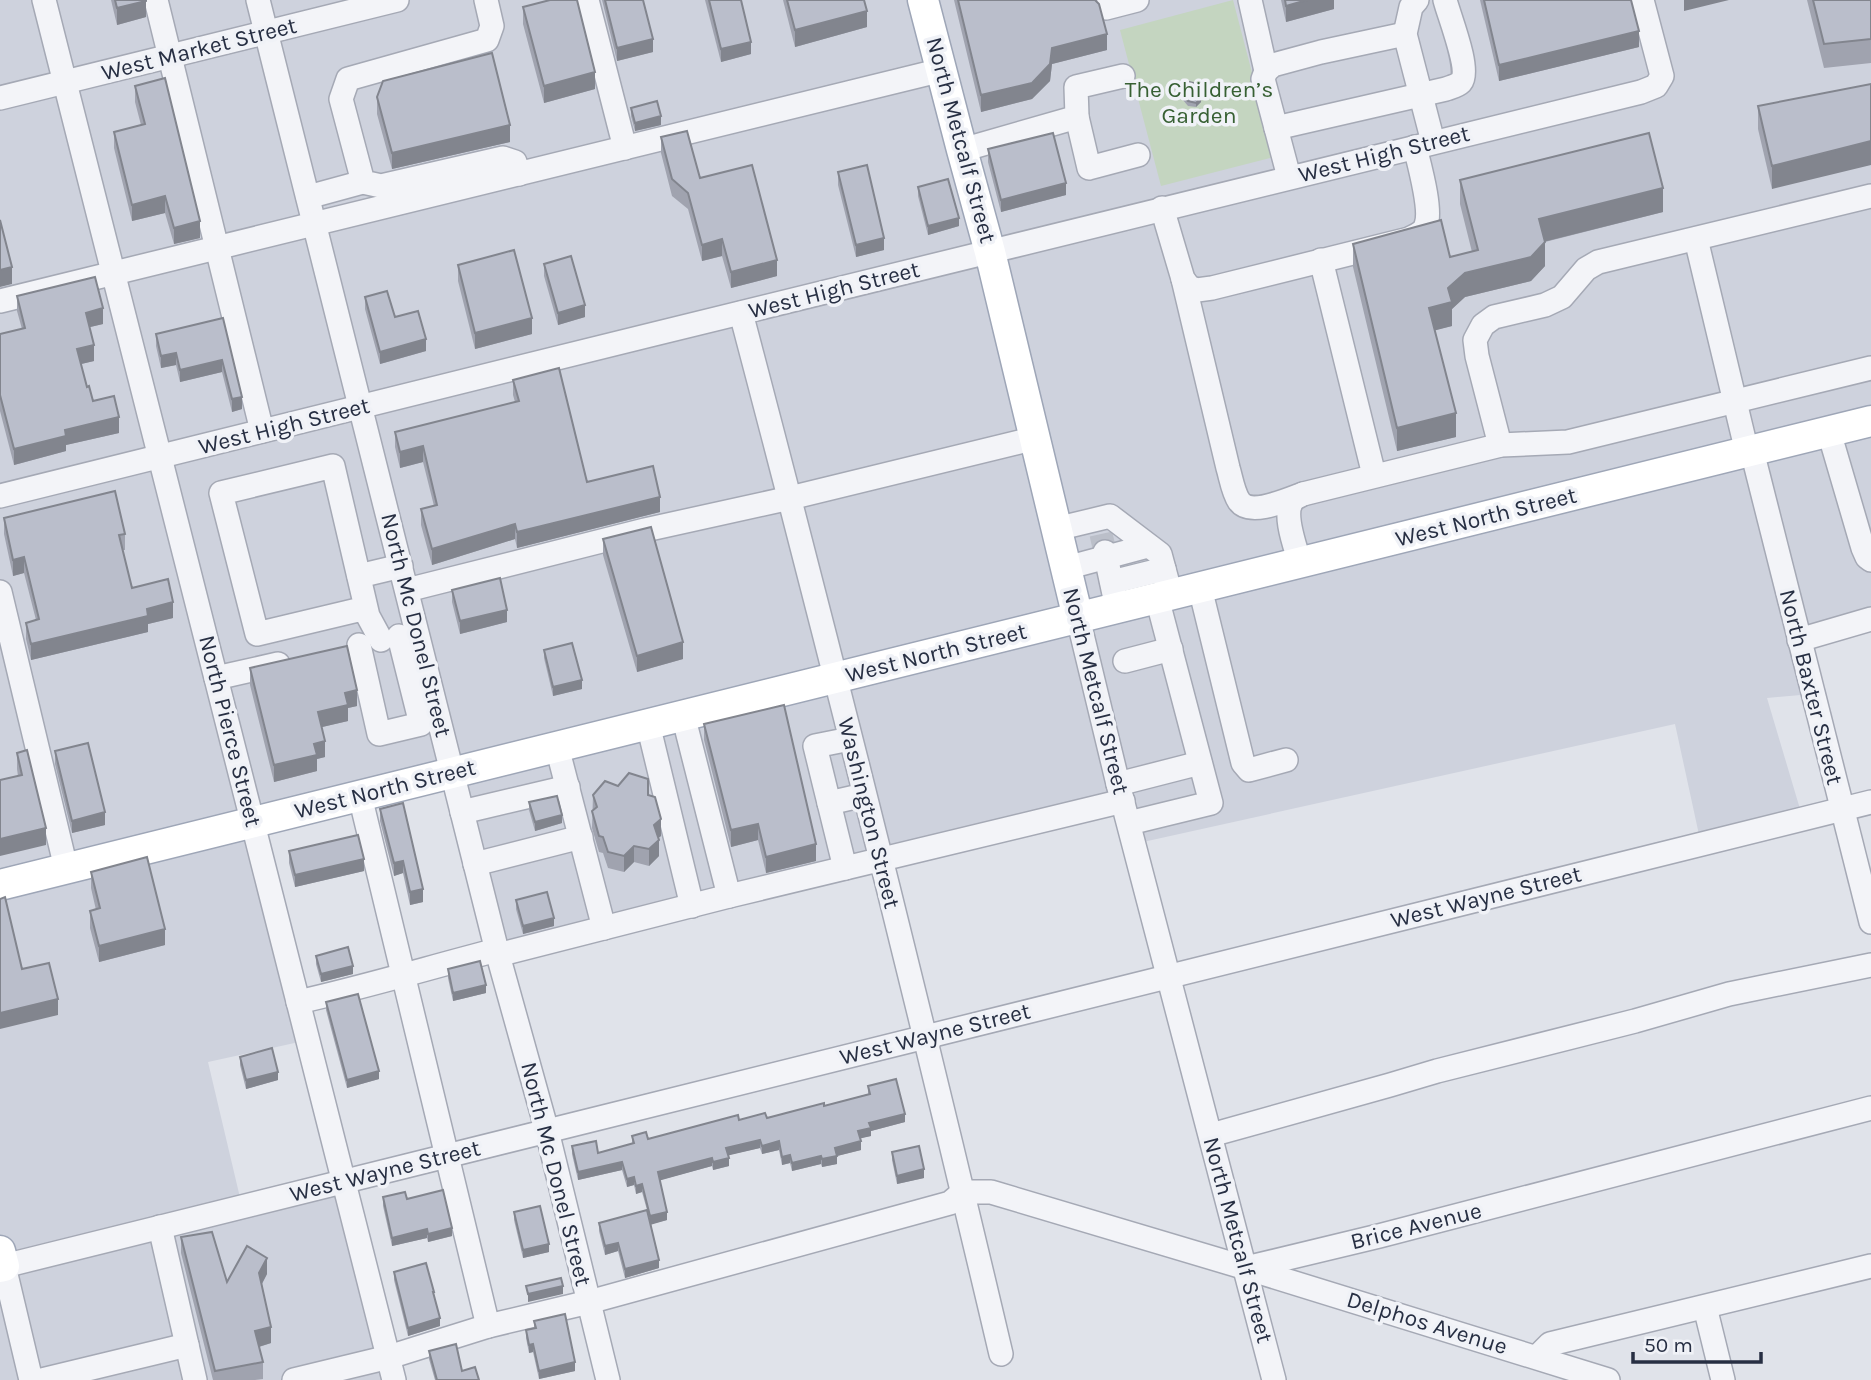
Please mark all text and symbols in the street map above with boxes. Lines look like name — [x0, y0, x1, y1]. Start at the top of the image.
street label: West Market Street — [99, 12, 300, 86]
street label: North Metcalf Street — [921, 34, 1002, 246]
park label: The Children’s Garden — [1125, 76, 1273, 129]
street label: West High Street — [1296, 120, 1473, 188]
street label: West High Street — [746, 256, 923, 324]
street label: West High Street — [196, 392, 373, 460]
street label: West North Street — [1393, 481, 1580, 553]
street label: North Mc Donel Street — [375, 510, 457, 740]
street label: North Metcalf Street — [1057, 585, 1135, 797]
street label: North Baxter Street — [1774, 586, 1848, 788]
street label: West North Street — [843, 617, 1030, 689]
street label: North Pierce Street — [193, 632, 267, 830]
street label: Washington Street — [832, 715, 906, 912]
street label: West North Street — [292, 753, 479, 825]
street label: West Wayne Street — [1388, 860, 1584, 934]
street label: West Wayne Street — [837, 997, 1033, 1071]
street label: North Mc Donel Street — [515, 1059, 597, 1289]
street label: West Wayne Street — [287, 1134, 483, 1208]
street label: North Metcalf Street — [1198, 1134, 1279, 1346]
street label: Brice Avenue — [1348, 1197, 1484, 1255]
street label: Delphos Avenue — [1343, 1286, 1511, 1360]
scale bar — [1633, 1320, 1761, 1364]
text: 50 m — [1644, 1333, 1693, 1357]

